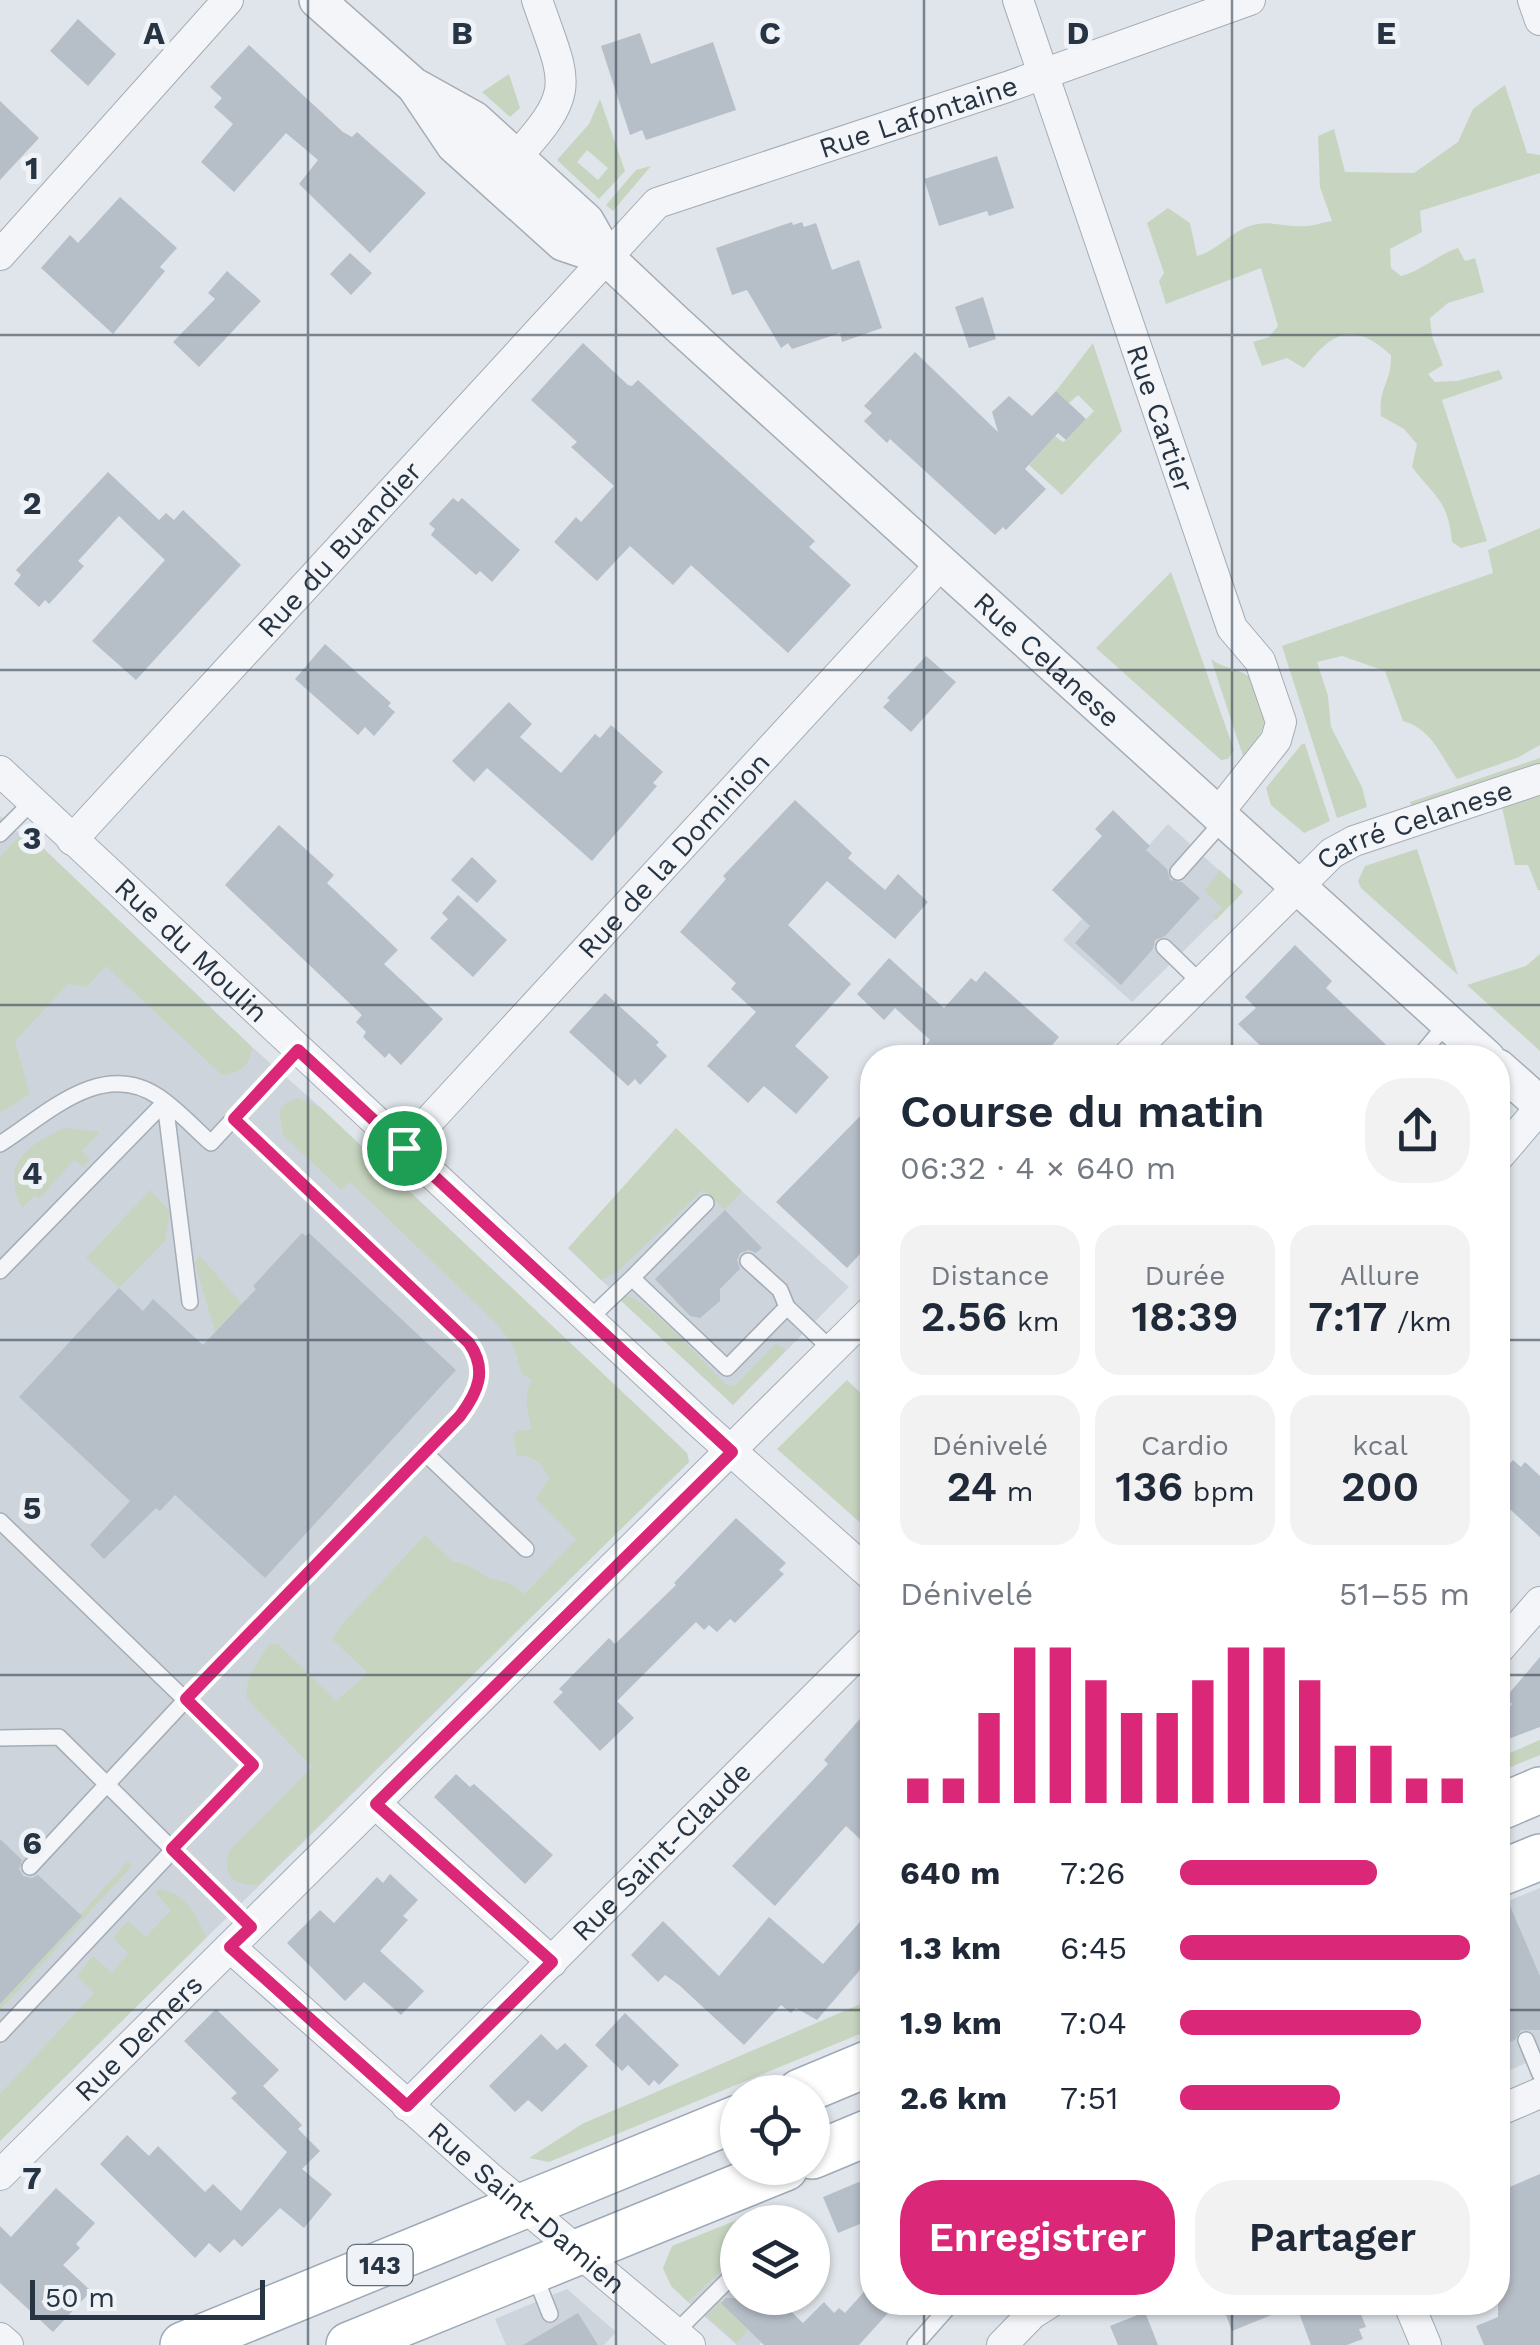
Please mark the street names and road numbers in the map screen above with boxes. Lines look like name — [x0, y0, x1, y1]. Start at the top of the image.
street label: Rue Lafontaine — [815, 69, 1022, 165]
street label: Rue Cartier — [1120, 340, 1201, 497]
street label: Rue du Buandier — [251, 455, 429, 644]
street label: Rue Celanese — [967, 585, 1127, 734]
street label: Rue de la Dominion — [571, 746, 777, 965]
street label: Carré Celanese — [1309, 773, 1517, 877]
street label: Rue du Moulin — [108, 871, 275, 1029]
street label: Rue Saint-Claude — [565, 1755, 758, 1948]
street label: Rue Demers — [68, 1968, 209, 2108]
street label: Rue Saint-Damien — [421, 2115, 632, 2301]
road number: 143 — [348, 2245, 412, 2285]

